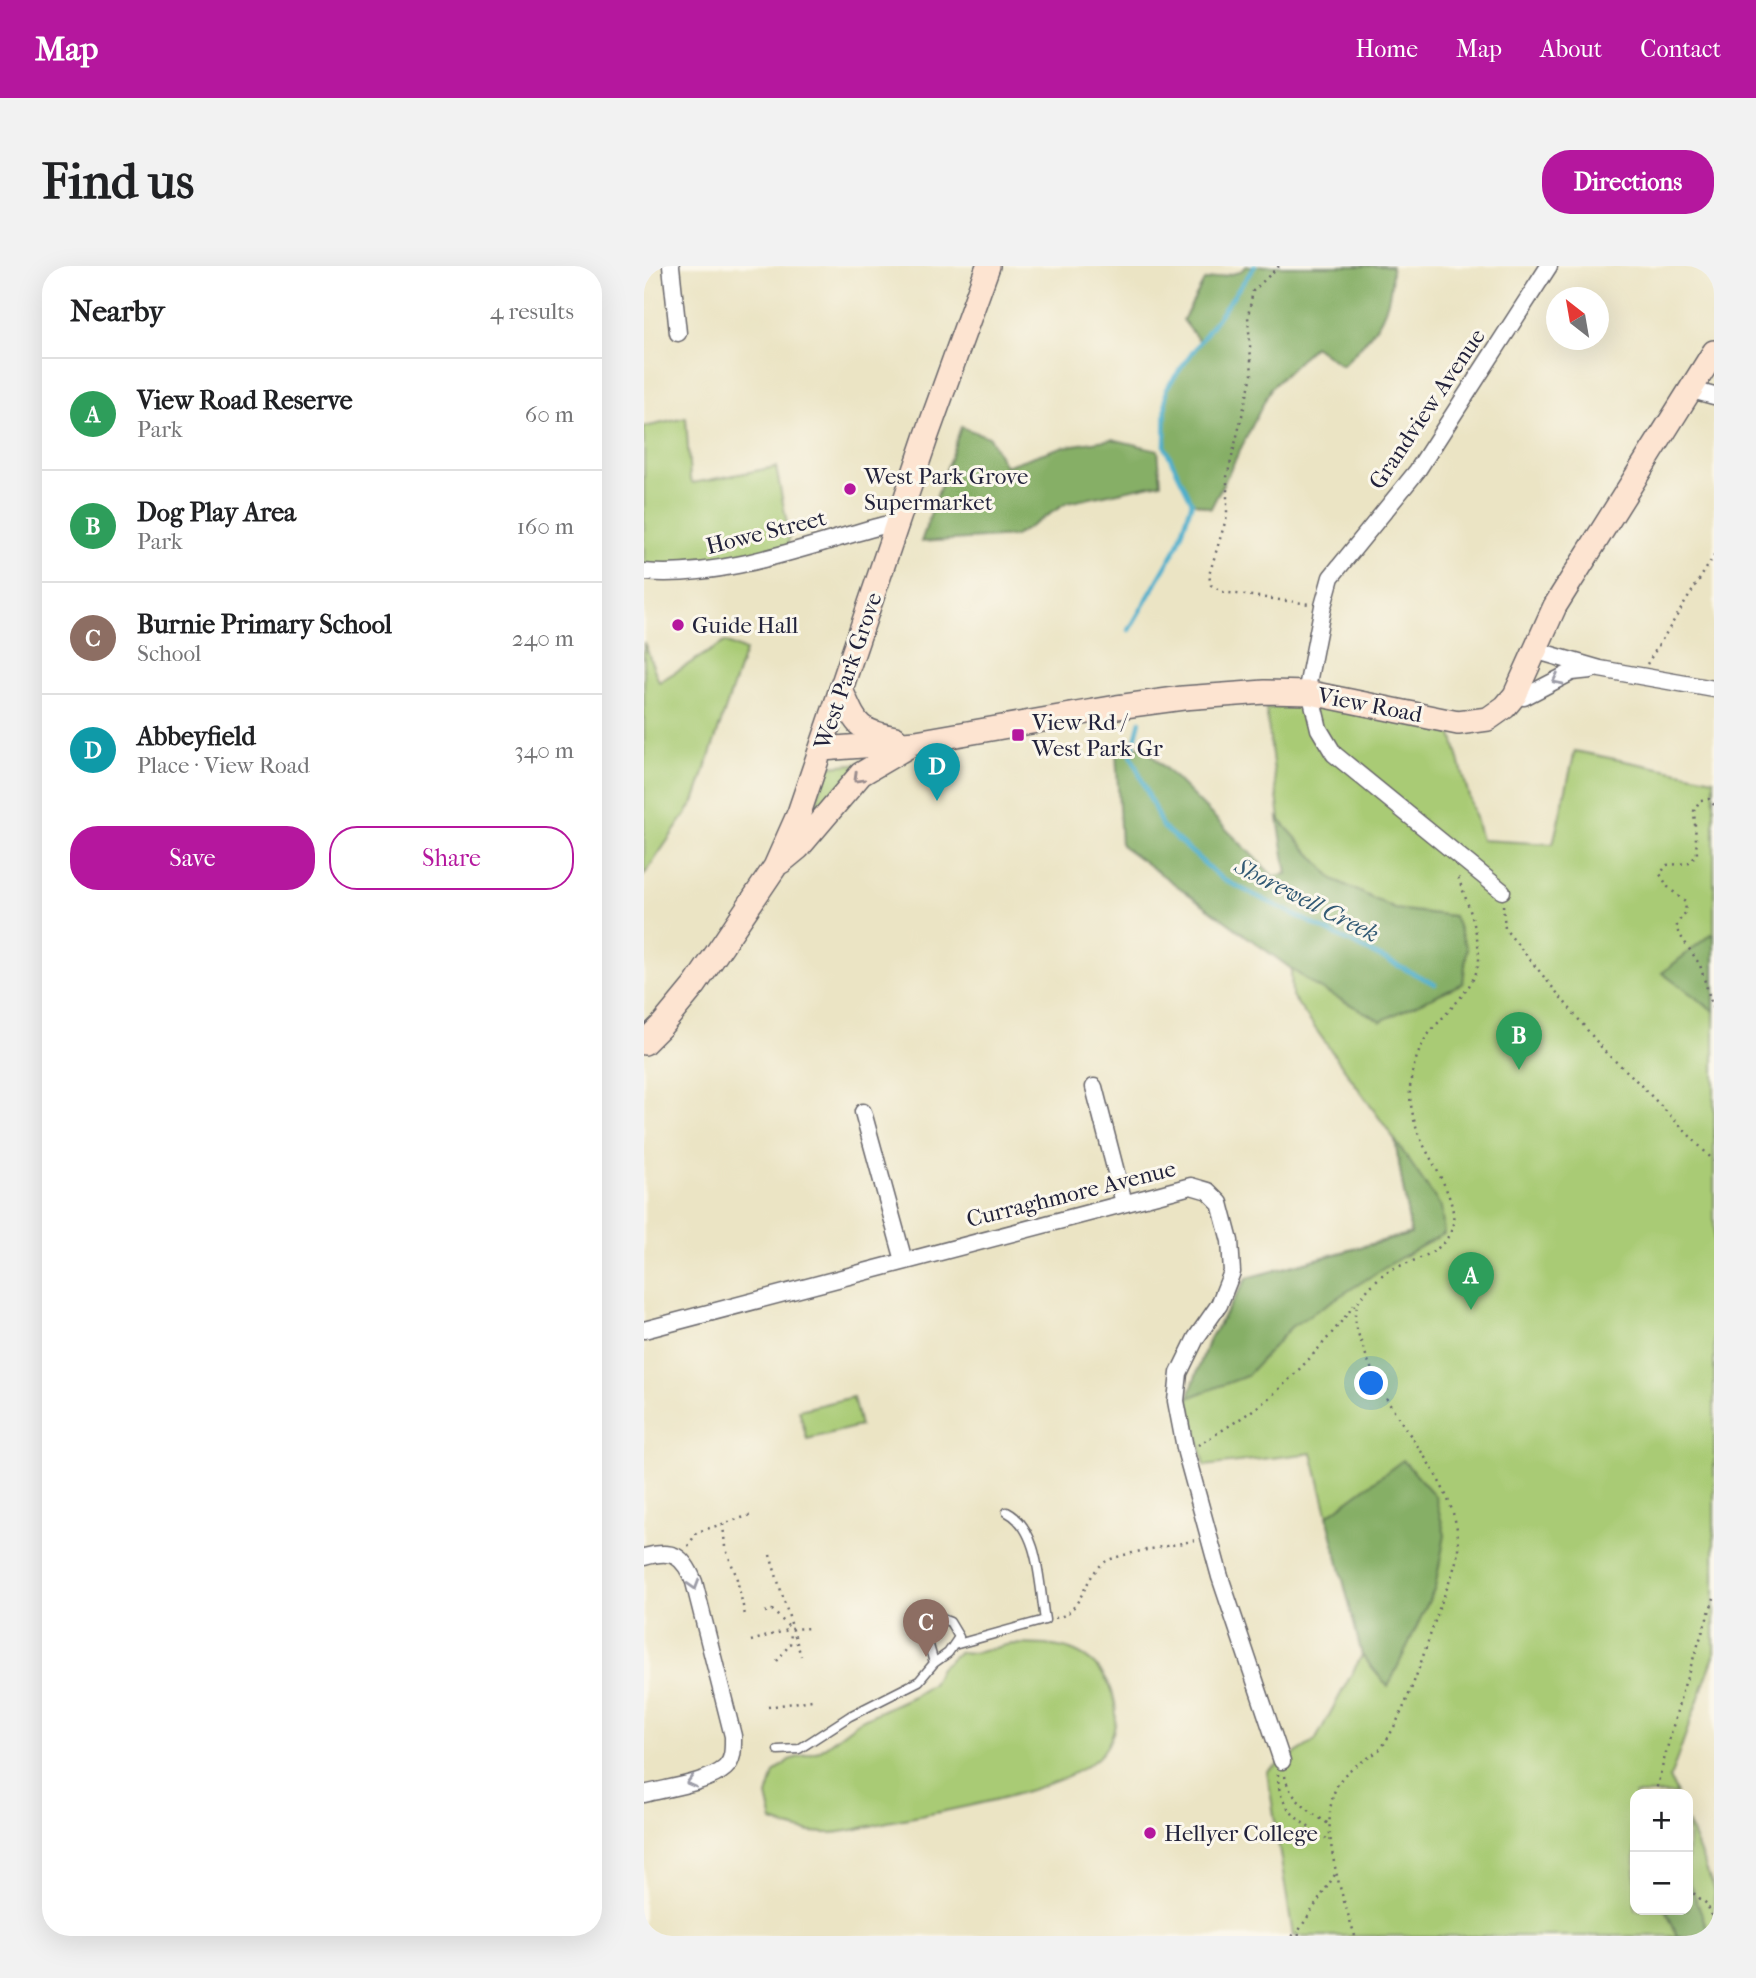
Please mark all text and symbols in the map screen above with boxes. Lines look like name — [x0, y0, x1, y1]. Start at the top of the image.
text: Map — [35, 30, 98, 69]
text: Home — [1356, 35, 1418, 63]
text: Map — [1456, 35, 1502, 63]
text: About — [1540, 35, 1602, 63]
text: Contact — [1640, 35, 1721, 63]
button: Directions — [1542, 150, 1714, 214]
text: Find us — [42, 153, 194, 211]
north arrow — [1546, 287, 1609, 350]
text: Nearby — [70, 294, 165, 329]
text: 4 results — [490, 298, 574, 325]
street label: Grandview Avenue — [1363, 324, 1491, 494]
text: View Road Reserve — [137, 385, 353, 416]
text: A — [86, 401, 100, 428]
text: 60 m — [525, 401, 574, 428]
text: Park — [137, 416, 183, 443]
place label: West Park Grove Supermarket — [863, 463, 1028, 516]
marker: West Park Grove Supermarket — [842, 481, 858, 497]
text: Dog Play Area — [137, 497, 296, 528]
street label: Howe Street — [703, 504, 829, 560]
text: B — [86, 513, 100, 540]
text: 160 m — [517, 513, 574, 540]
text: Park — [137, 528, 183, 555]
street label: West Park Grove — [808, 589, 888, 754]
text: Burnie Primary School — [137, 609, 392, 640]
place label: Guide Hall — [692, 612, 799, 639]
marker: Guide Hall — [670, 617, 686, 633]
text: C — [85, 625, 101, 652]
text: 240 m — [512, 625, 574, 652]
text: School — [137, 640, 201, 667]
one-way arrow — [1552, 672, 1564, 686]
street label: View Road — [1314, 681, 1425, 728]
place label: View Rd / West Park Gr — [1031, 709, 1163, 762]
text: Abbeyfield — [137, 721, 256, 752]
marker: View Rd / West Park Gr — [1010, 727, 1026, 743]
text: D — [84, 737, 102, 764]
text: 340 m — [514, 737, 574, 764]
pin: D — [914, 743, 960, 801]
text: Place · View Road — [137, 752, 310, 779]
one-way arrow — [853, 770, 866, 783]
button: Save — [70, 826, 315, 890]
button: Share — [329, 826, 574, 890]
water label: Shorewell Creek — [1230, 851, 1384, 948]
pin: B — [1496, 1012, 1542, 1070]
street label: Curraghmore Avenue — [964, 1155, 1178, 1233]
pin: A — [1448, 1252, 1494, 1310]
your location — [1354, 1366, 1388, 1400]
one-way arrow — [685, 1578, 700, 1590]
pin: C — [903, 1599, 949, 1657]
one-way arrow — [685, 1773, 697, 1788]
map controls — [1630, 1789, 1693, 1915]
button: + — [1630, 1789, 1693, 1852]
place label: Hellyer College — [1164, 1820, 1318, 1847]
marker: Hellyer College — [1142, 1825, 1158, 1841]
button: − — [1630, 1852, 1693, 1915]

